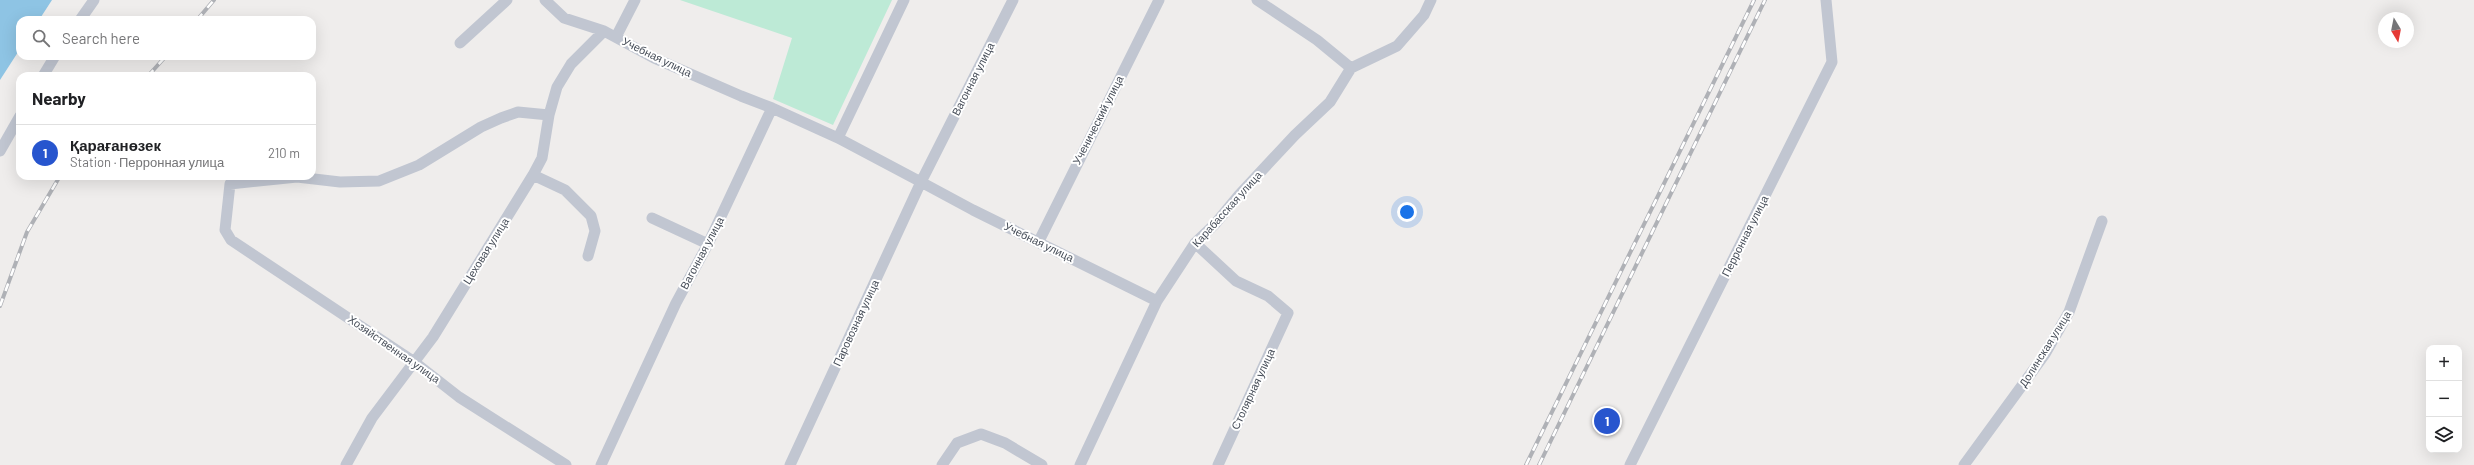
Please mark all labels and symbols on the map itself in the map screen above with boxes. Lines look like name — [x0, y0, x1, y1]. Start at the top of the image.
north arrow — [2378, 12, 2414, 48]
street label: Учебная улица — [620, 34, 695, 79]
street label: Вагонная улица — [949, 39, 997, 117]
street label: Ученический улица — [1070, 72, 1126, 166]
street label: Карабасская улица — [1189, 167, 1265, 249]
street label: Перронная улица — [1719, 192, 1771, 278]
your location — [1397, 202, 1417, 222]
street label: Цеховая улица — [460, 214, 512, 286]
street label: Вагонная улица — [677, 214, 726, 291]
street label: Учебная улица — [1002, 219, 1077, 264]
street label: Паровозная улица — [830, 277, 882, 368]
street label: Долинская улица — [2016, 308, 2074, 389]
street label: Хозяйственная улица — [346, 312, 444, 386]
street label: Столярная улица — [1228, 345, 1277, 431]
pin: 1 — [1594, 406, 1620, 436]

